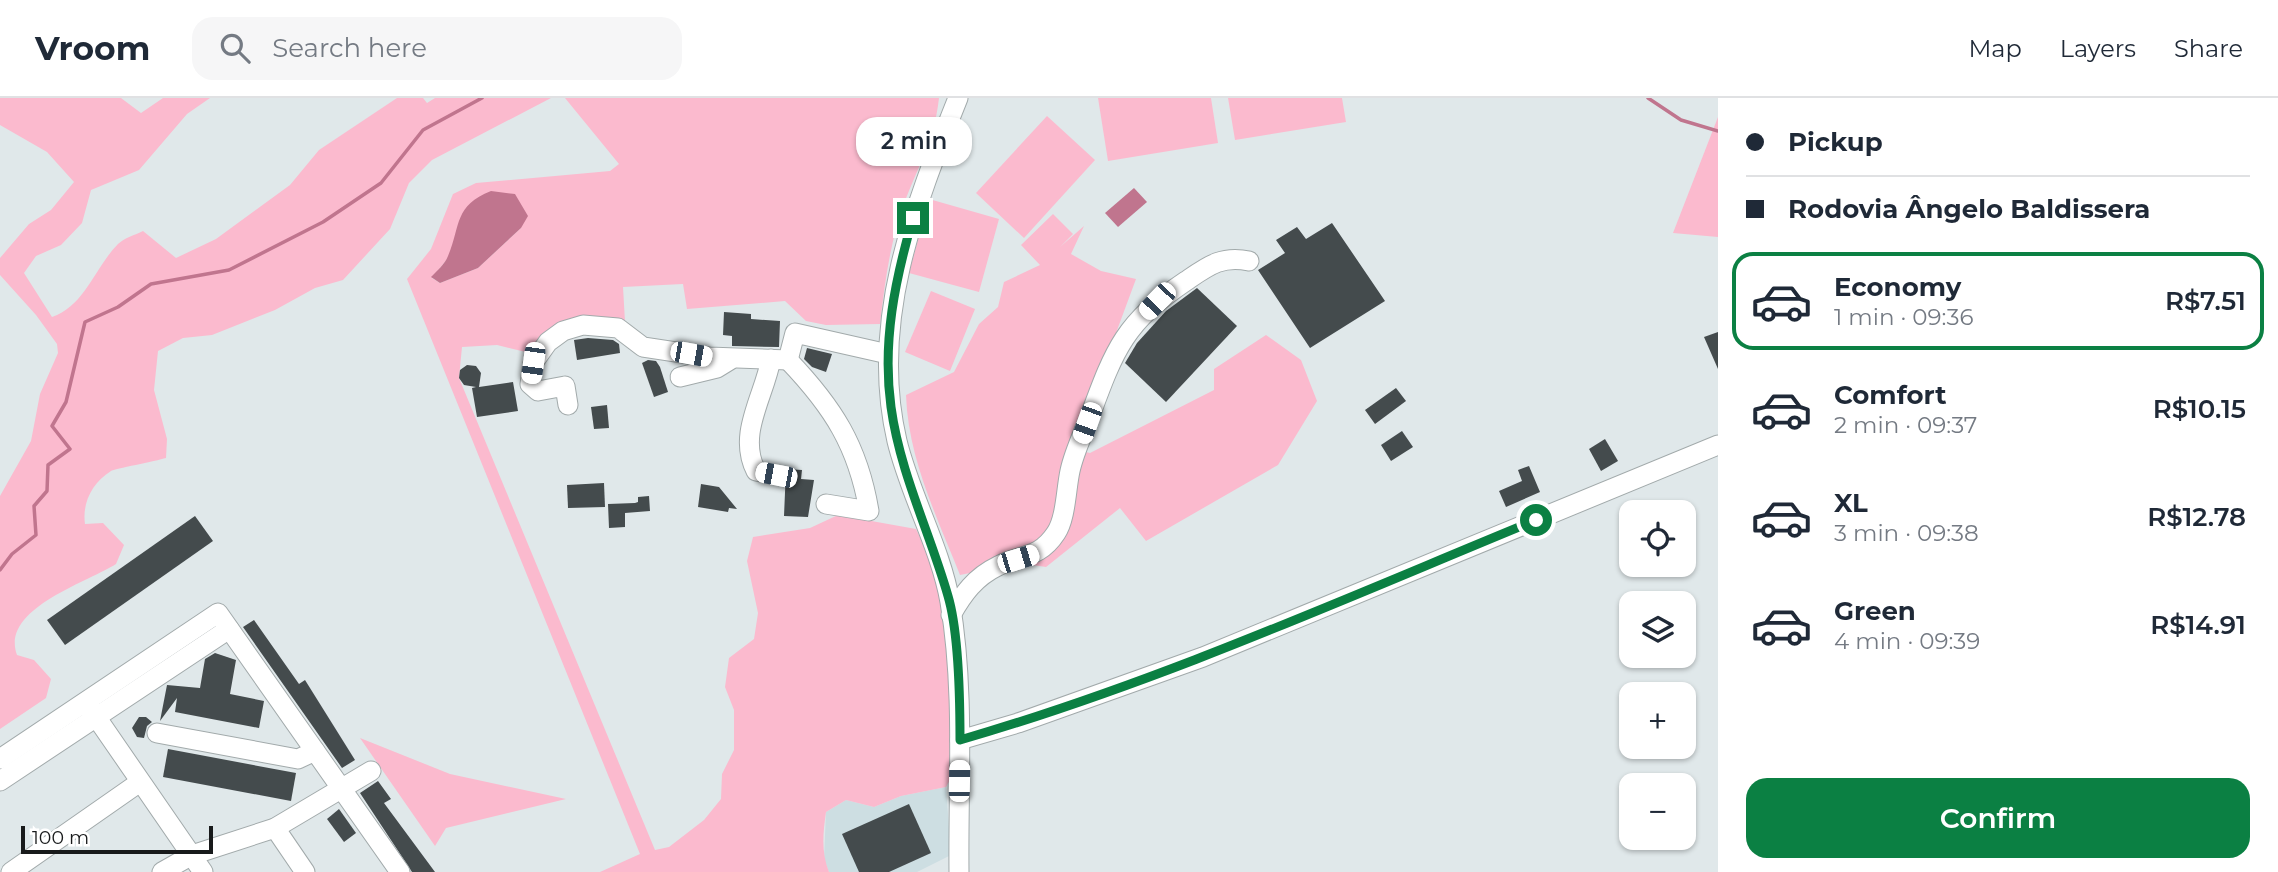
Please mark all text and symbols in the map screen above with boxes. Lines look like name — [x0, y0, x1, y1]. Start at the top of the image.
search box — [192, 17, 682, 80]
text: Vroom — [35, 28, 150, 68]
icon: search — [216, 29, 254, 67]
text: Search here — [272, 32, 427, 64]
text: Map — [1968, 34, 2022, 63]
text: Layers — [2060, 34, 2136, 63]
text: Share — [2174, 34, 2243, 63]
callout: 2 min — [855, 116, 971, 166]
text: Pickup — [1788, 126, 1883, 158]
text: 2 min — [881, 127, 947, 155]
text: Rodovia Ângelo Baldissera — [1788, 193, 2150, 225]
route end — [897, 202, 929, 234]
icon: car — [1750, 270, 1813, 333]
text: Economy — [1834, 271, 1961, 303]
car — [1135, 279, 1180, 323]
text: R$7.51 — [2165, 285, 2246, 317]
text: 1 min · 09:36 — [1834, 303, 1973, 331]
car — [669, 340, 714, 368]
car — [520, 341, 547, 385]
icon: car — [1750, 378, 1813, 441]
text: Comfort — [1834, 379, 1946, 411]
text: R$10.15 — [2153, 393, 2246, 425]
car — [1070, 400, 1105, 446]
text: 2 min · 09:37 — [1834, 411, 1977, 439]
car — [754, 461, 799, 489]
icon: car — [1750, 486, 1813, 549]
text: XL — [1834, 487, 1868, 519]
map controls — [1619, 500, 1696, 850]
button: locate — [1619, 500, 1696, 577]
text: R$12.78 — [2147, 501, 2246, 533]
route start — [1520, 504, 1552, 536]
text: 3 min · 09:38 — [1834, 519, 1979, 547]
car — [995, 543, 1042, 575]
button: layers — [1619, 591, 1696, 668]
icon: car — [1750, 594, 1813, 657]
text: Green — [1834, 595, 1916, 627]
text: R$14.91 — [2150, 609, 2246, 641]
text: 4 min · 09:39 — [1834, 627, 1980, 655]
button: + — [1619, 682, 1696, 759]
car — [949, 760, 970, 802]
button: − — [1619, 773, 1696, 850]
button: Confirm — [1746, 778, 2250, 858]
scale bar — [21, 823, 214, 855]
text: 100 m — [32, 826, 89, 849]

